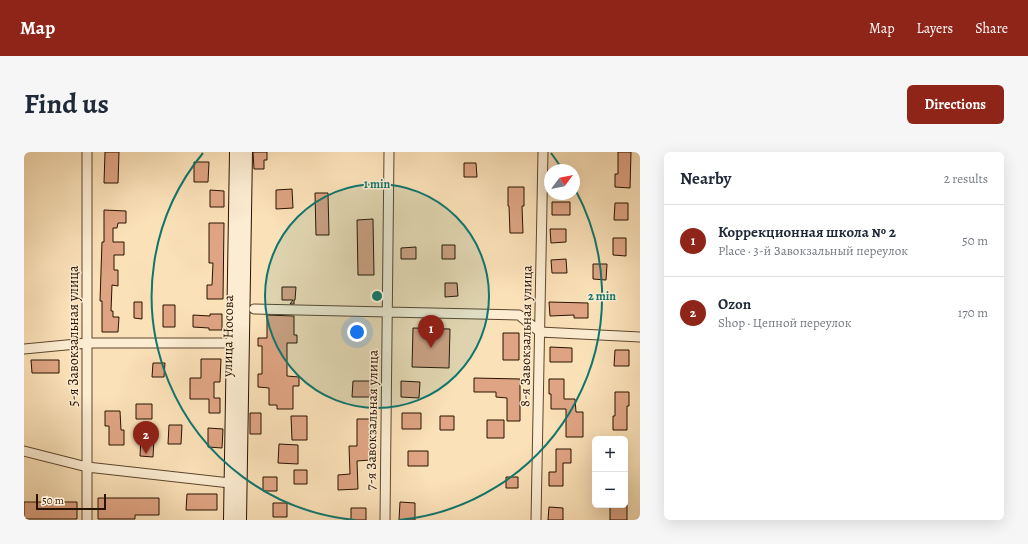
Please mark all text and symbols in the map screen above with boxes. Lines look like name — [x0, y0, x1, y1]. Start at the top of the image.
text: Map — [20, 15, 55, 41]
text: Map — [869, 19, 895, 38]
text: Layers — [917, 19, 953, 38]
text: Share — [975, 19, 1008, 38]
text: Find us — [24, 85, 109, 123]
button: Directions — [907, 85, 1004, 124]
north arrow — [544, 164, 580, 200]
text: Nearby — [680, 167, 731, 190]
text: 2 results — [944, 170, 988, 187]
text: 1 min — [364, 176, 391, 192]
text: Коррекционная школа № 2 — [718, 222, 896, 242]
text: 1 — [691, 232, 695, 249]
text: 50 m — [962, 232, 988, 249]
text: Place · 3-й Завокзальный переулок — [718, 242, 908, 259]
street label: 8-я Завокзальная улица — [515, 264, 537, 407]
street label: 5-я Завокзальная улица — [64, 265, 83, 406]
text: 2 min — [588, 288, 616, 304]
centre of rings — [370, 289, 384, 303]
street label: улица Носова — [218, 294, 238, 378]
text: Ozon — [718, 294, 751, 314]
text: 2 — [690, 304, 696, 321]
text: 170 m — [958, 304, 988, 321]
text: Shop · Цепной переулок — [718, 314, 851, 331]
pin: 1 — [418, 315, 444, 348]
your location — [347, 322, 367, 342]
street label: 7-я Завокзальная улица — [361, 349, 383, 491]
pin: 2 — [133, 421, 159, 454]
map controls — [592, 436, 628, 508]
button: + — [592, 436, 628, 472]
button: − — [592, 472, 628, 508]
scale bar — [36, 492, 106, 511]
text: 50 m — [42, 493, 64, 508]

